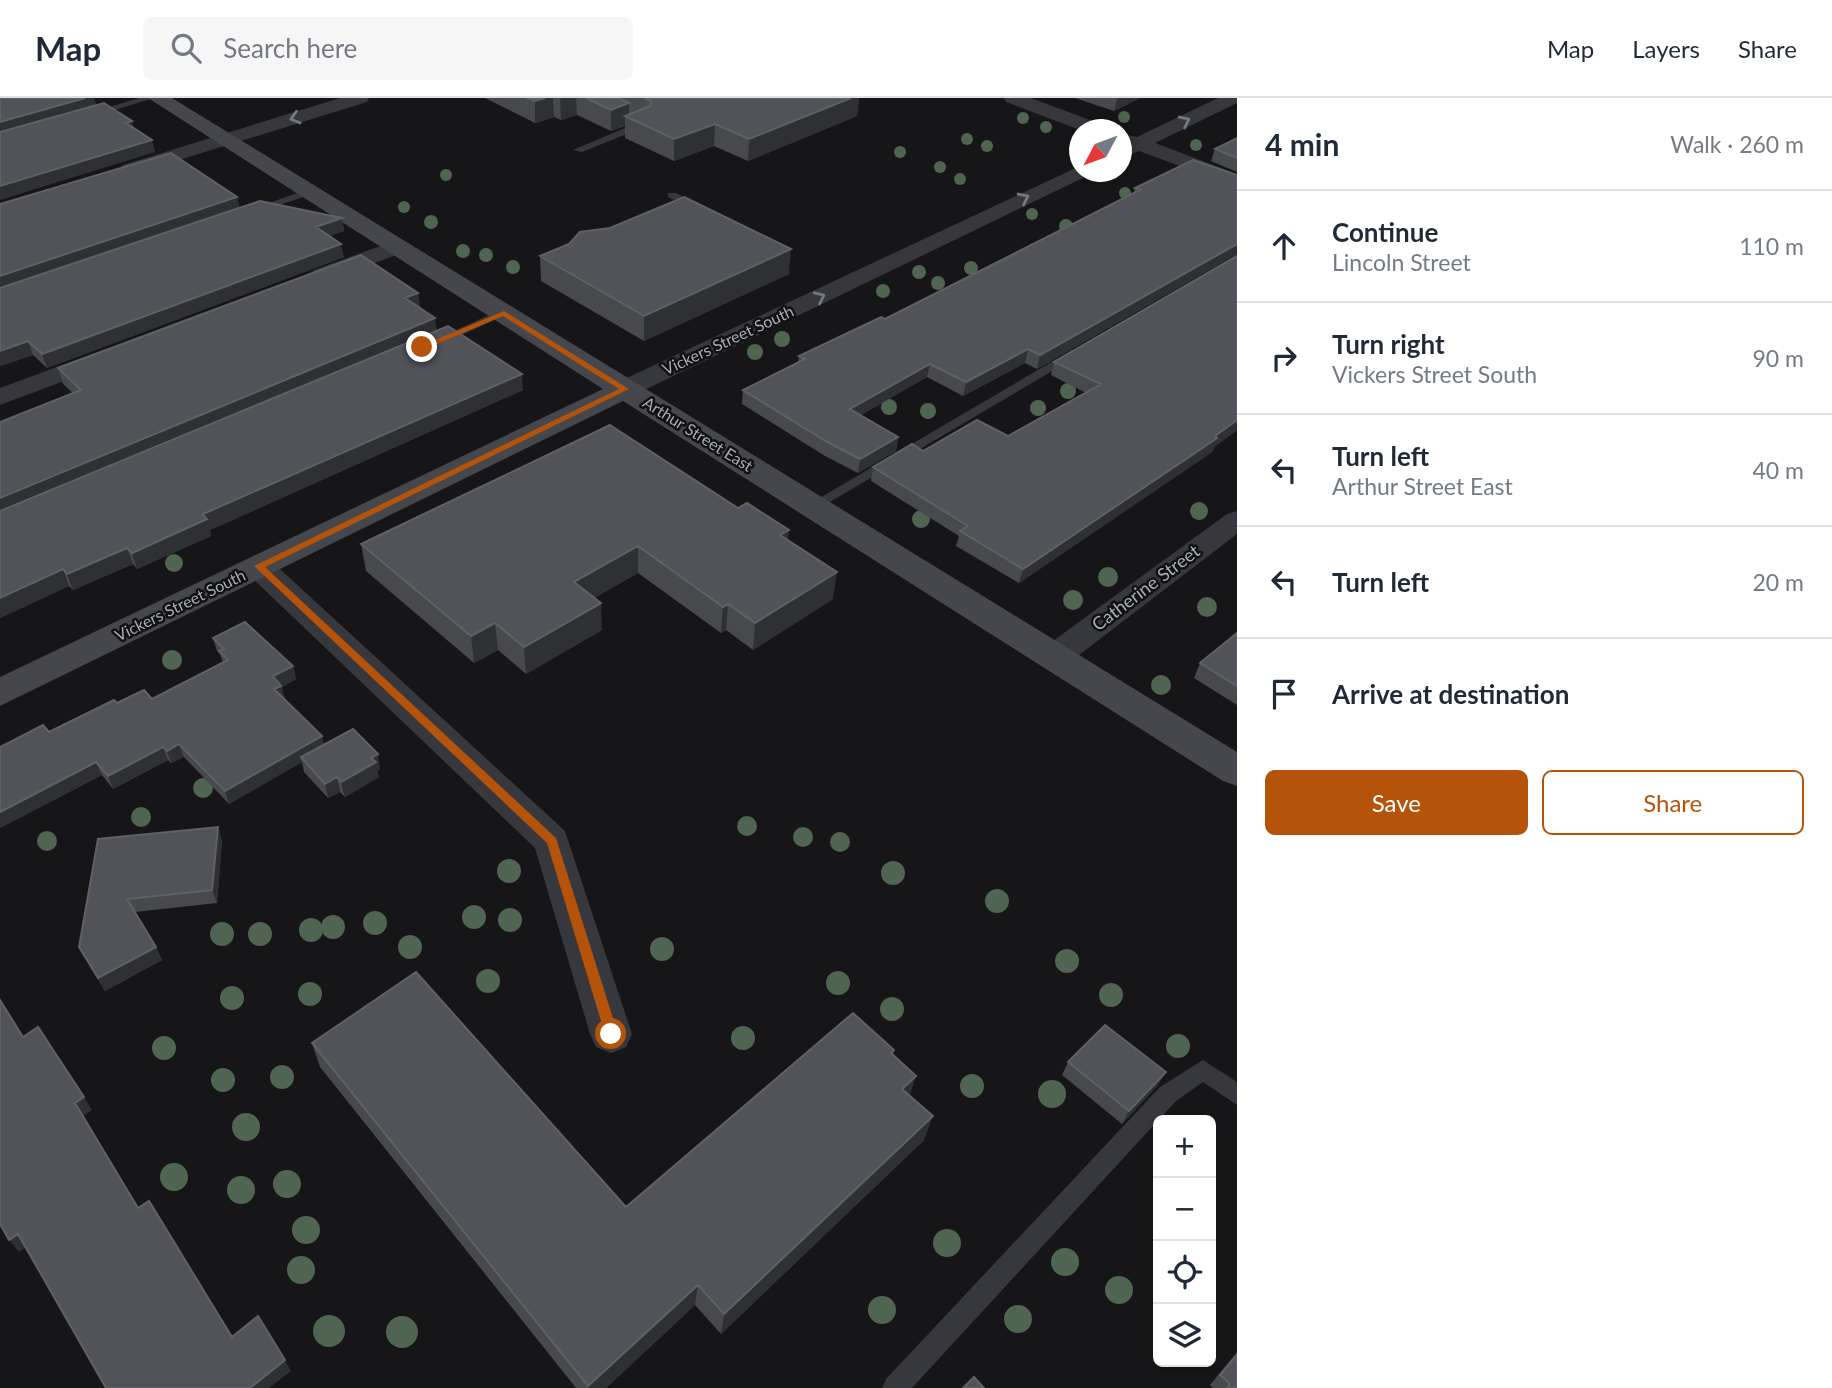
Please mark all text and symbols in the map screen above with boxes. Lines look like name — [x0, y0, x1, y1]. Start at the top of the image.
search box — [143, 17, 633, 80]
text: Map — [35, 28, 101, 68]
icon: search — [167, 29, 205, 67]
text: Search here — [223, 32, 357, 64]
text: Map — [1547, 34, 1594, 63]
text: Layers — [1632, 34, 1700, 63]
text: Share — [1738, 34, 1797, 63]
one-way arrow — [289, 110, 301, 125]
one-way arrow — [1178, 115, 1190, 129]
north arrow — [1069, 119, 1132, 182]
text: 4 min — [1265, 126, 1339, 162]
text: Walk · 260 m — [1670, 130, 1804, 158]
one-way arrow — [1017, 192, 1029, 206]
text: Continue — [1332, 216, 1438, 248]
icon: ahead — [1265, 227, 1303, 265]
text: 110 m — [1739, 232, 1804, 260]
text: Lincoln Street — [1332, 248, 1471, 276]
one-way arrow — [813, 291, 825, 305]
street label: Vickers Street South — [659, 301, 796, 378]
text: Turn right — [1332, 328, 1445, 360]
route end — [406, 331, 437, 362]
icon: right — [1265, 339, 1303, 377]
text: 90 m — [1753, 344, 1804, 372]
text: Vickers Street South — [1332, 360, 1537, 388]
street label: Arthur Street East — [640, 392, 757, 475]
text: Turn left — [1332, 440, 1429, 472]
icon: left — [1265, 451, 1303, 489]
text: 40 m — [1753, 456, 1804, 484]
text: Arthur Street East — [1332, 472, 1513, 500]
street label: Catherine Street — [1087, 539, 1204, 635]
icon: left — [1265, 563, 1303, 601]
street label: Vickers Street South — [111, 565, 248, 644]
text: Turn left — [1332, 566, 1429, 598]
text: 20 m — [1753, 568, 1804, 596]
icon: arrive — [1265, 675, 1303, 713]
text: Arrive at destination — [1332, 678, 1569, 710]
button: Save — [1265, 770, 1528, 835]
button: Share — [1542, 770, 1804, 835]
route start — [595, 1018, 626, 1049]
map controls — [1153, 1115, 1216, 1367]
button: + — [1153, 1115, 1216, 1178]
button: − — [1153, 1178, 1216, 1241]
button: locate — [1153, 1241, 1216, 1304]
button: layers — [1153, 1304, 1216, 1367]

